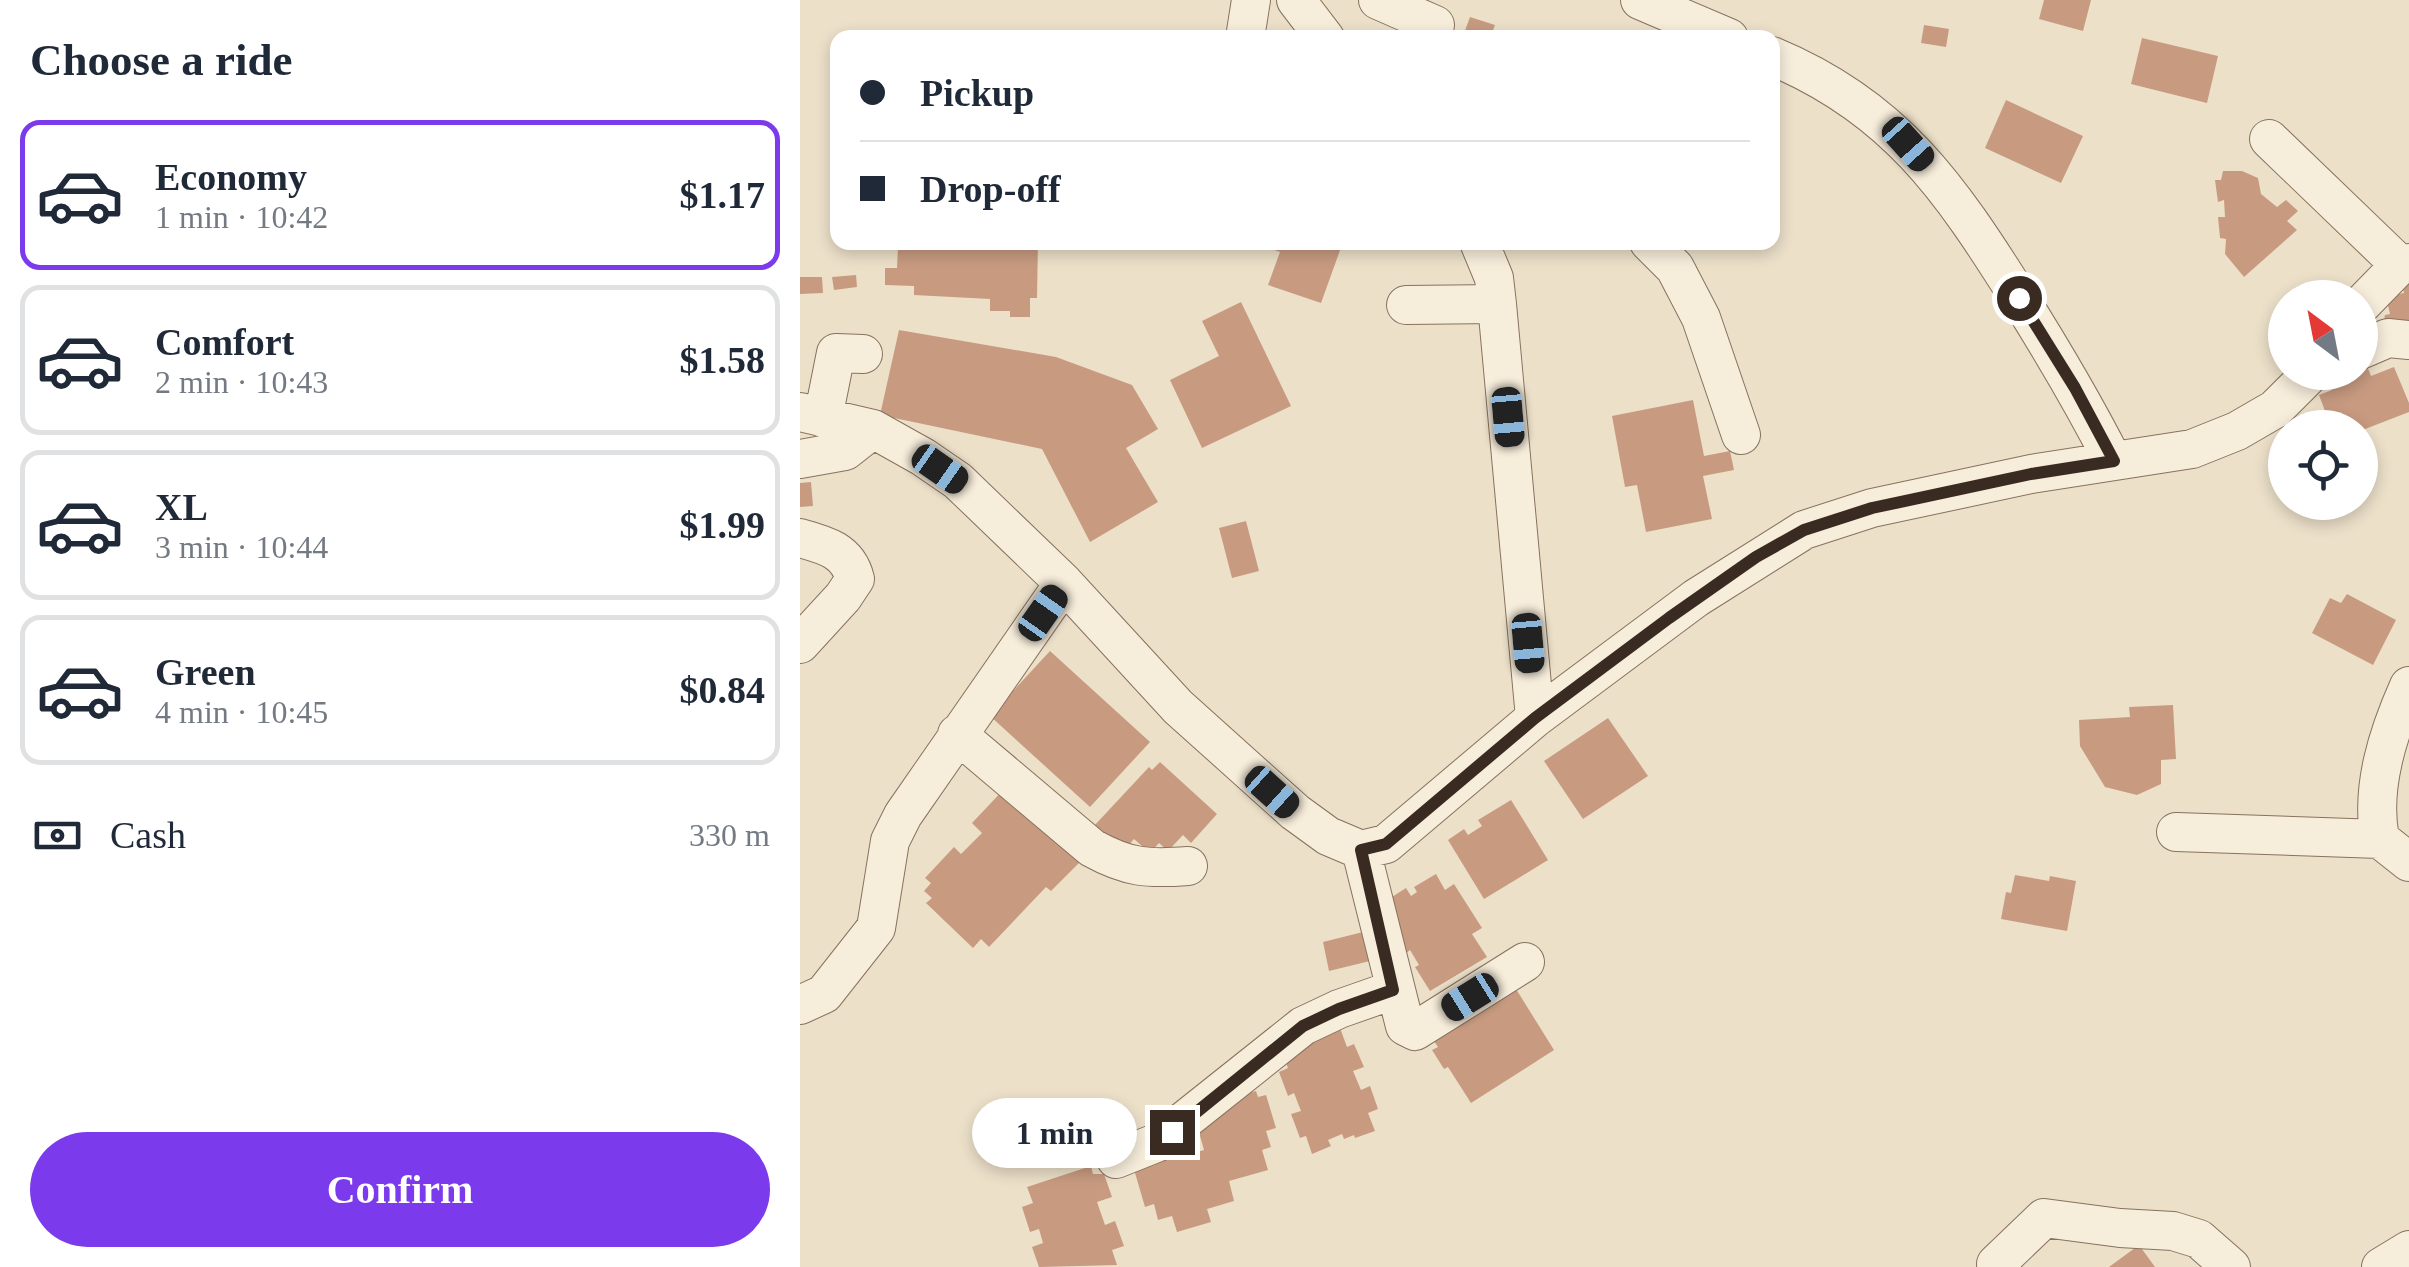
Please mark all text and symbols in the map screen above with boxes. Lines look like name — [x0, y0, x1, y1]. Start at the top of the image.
text: Choose a ride — [30, 35, 293, 85]
text: Pickup — [920, 72, 1034, 114]
car — [1877, 112, 1939, 176]
icon: car — [35, 150, 125, 240]
text: Economy — [155, 156, 307, 198]
text: Drop-off — [920, 168, 1061, 210]
text: $1.17 — [680, 174, 765, 216]
text: 1 min · 10:42 — [155, 199, 328, 235]
route start — [1997, 276, 2042, 321]
north arrow — [2268, 280, 2378, 390]
map controls — [2268, 280, 2378, 520]
icon: car — [35, 315, 125, 405]
text: Comfort — [155, 321, 294, 363]
text: $1.58 — [680, 339, 765, 381]
text: 2 min · 10:43 — [155, 364, 328, 400]
car — [1490, 386, 1526, 448]
button: locate — [2268, 410, 2378, 520]
car — [907, 440, 973, 498]
icon: car — [35, 480, 125, 570]
text: XL — [155, 486, 208, 528]
text: $1.99 — [680, 504, 765, 546]
text: 3 min · 10:44 — [155, 529, 328, 565]
car — [1014, 580, 1072, 646]
car — [1510, 612, 1546, 674]
icon: car — [35, 645, 125, 735]
text: Green — [155, 651, 256, 693]
text: $0.84 — [680, 669, 765, 711]
text: 4 min · 10:45 — [155, 694, 328, 730]
car — [1240, 761, 1304, 823]
icon: cash — [30, 808, 85, 863]
text: Cash — [110, 814, 186, 856]
text: 330 m — [689, 817, 770, 853]
car — [1437, 968, 1503, 1026]
callout: 1 min — [972, 1097, 1137, 1167]
route end — [1150, 1110, 1195, 1155]
text: 1 min — [1016, 1115, 1093, 1151]
button: Confirm — [30, 1132, 770, 1247]

